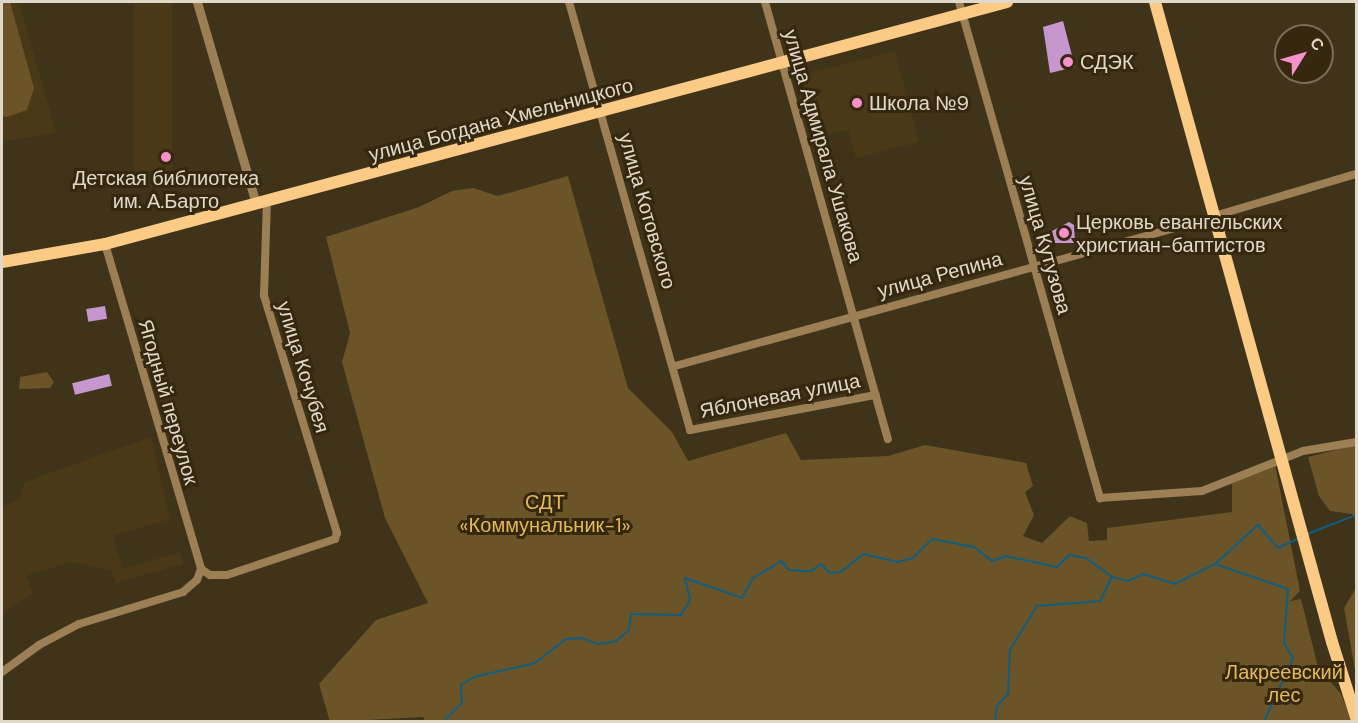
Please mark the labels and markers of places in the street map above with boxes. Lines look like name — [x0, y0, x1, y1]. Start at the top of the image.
place label: СДЭК — [1080, 50, 1134, 74]
marker: СДЭК — [1061, 55, 1075, 69]
place label: Школа №9 — [869, 91, 969, 115]
marker: Школа №9 — [850, 96, 864, 110]
marker: Детская библиотека им. А.Барто — [159, 150, 173, 164]
place label: Детская библиотека им. А.Барто — [73, 167, 259, 214]
place label: Церковь евангельских христиан-баптистов — [1076, 210, 1283, 257]
marker: Церковь евангельских христиан-баптистов — [1057, 226, 1071, 240]

